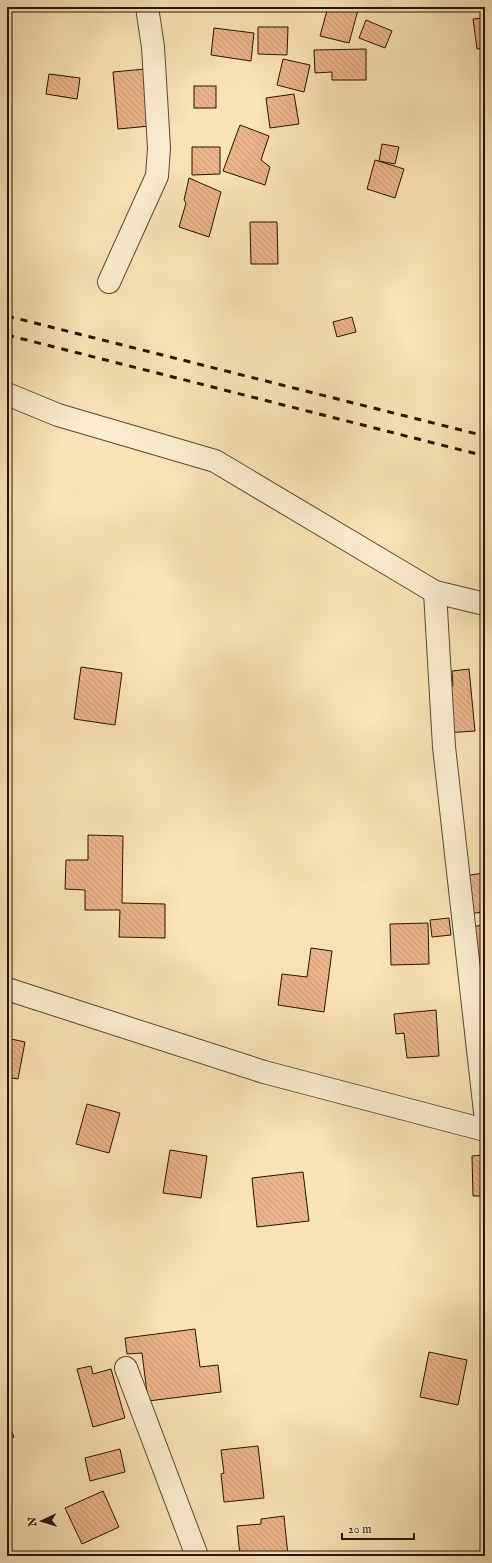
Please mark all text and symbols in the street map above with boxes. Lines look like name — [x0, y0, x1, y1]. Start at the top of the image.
north arrow — [22, 1501, 62, 1541]
scale bar — [342, 1515, 414, 1541]
text: N — [26, 1516, 40, 1528]
text: 20 m — [348, 1522, 371, 1537]

